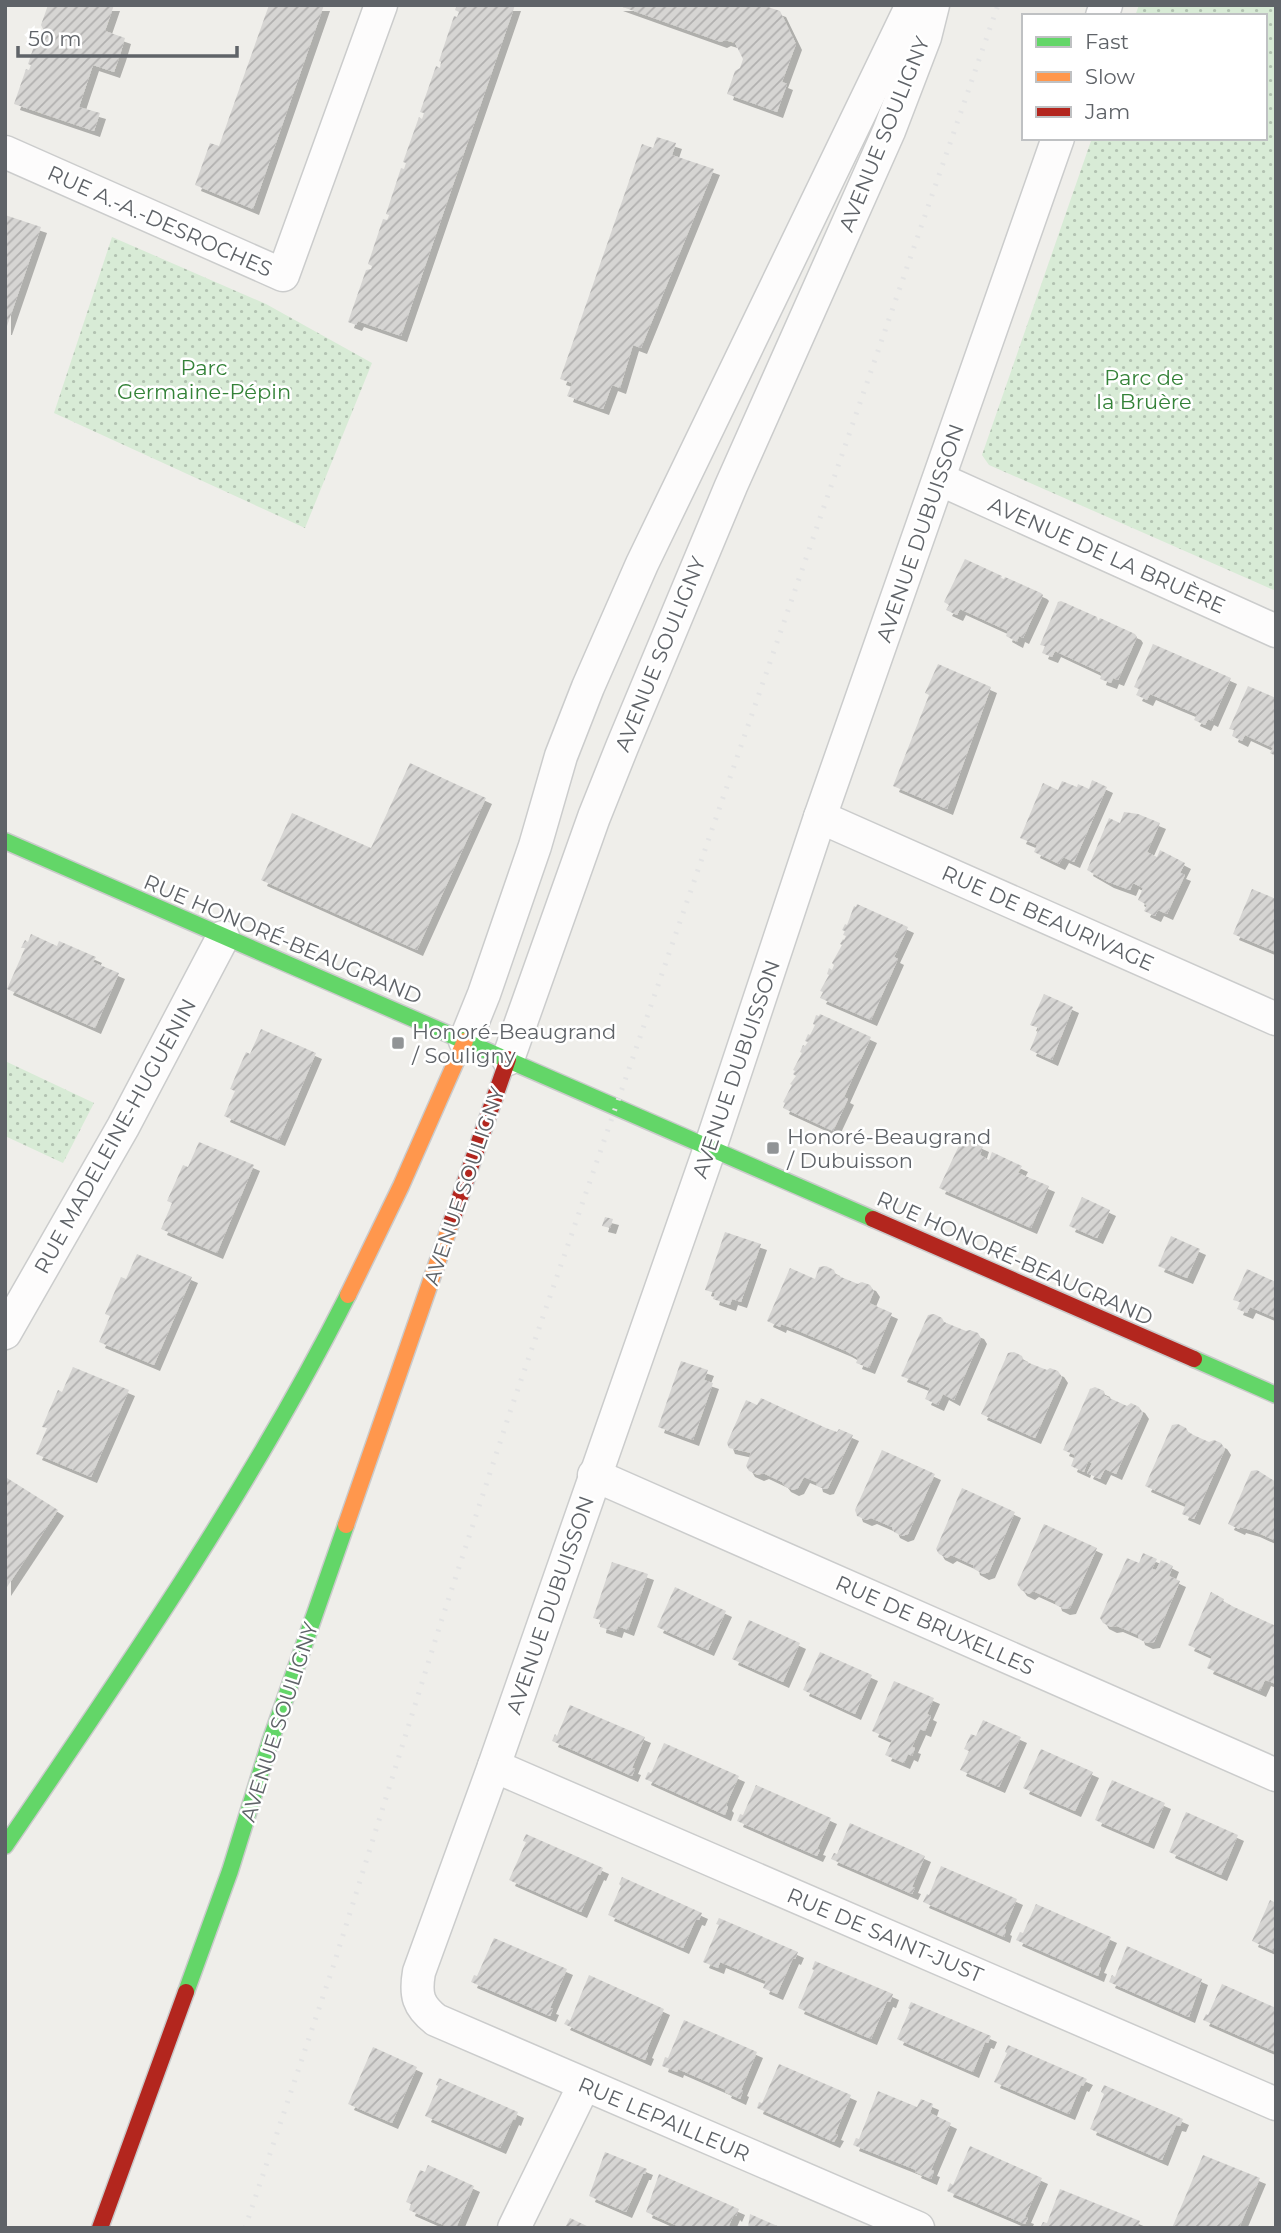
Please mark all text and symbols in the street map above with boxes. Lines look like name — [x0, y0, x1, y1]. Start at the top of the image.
scale bar — [18, 14, 236, 58]
legend — [1022, 14, 1267, 140]
text: 50 m — [28, 26, 82, 51]
text: Fast — [1085, 29, 1129, 54]
street label: AVENUE SOULIGNY — [833, 32, 935, 235]
text: Slow — [1085, 64, 1135, 89]
text: Jam — [1084, 99, 1130, 124]
street label: RUE A.-A.-DESROCHES — [44, 160, 276, 282]
park label: Parc Germaine-Pépin — [117, 355, 291, 404]
park label: Parc de la Bruère — [1096, 365, 1192, 414]
street label: AVENUE DUBUISSON — [871, 421, 969, 645]
street label: AVENUE DE LA BRUÈRE — [985, 491, 1229, 619]
street label: AVENUE SOULIGNY — [609, 552, 711, 755]
street label: RUE DE BEAURIVAGE — [938, 860, 1158, 976]
street label: RUE HONORÉ-BEAUGRAND — [140, 869, 426, 1009]
street label: AVENUE DUBUISSON — [687, 957, 785, 1181]
street label: RUE MADELEINE-HUGUENIN — [29, 994, 201, 1278]
place label: Honoré-Beaugrand / Souligny — [411, 1019, 616, 1068]
marker: Honoré-Beaugrand / Souligny — [390, 1035, 406, 1051]
street label: AVENUE SOULIGNY — [418, 1083, 510, 1288]
place label: Honoré-Beaugrand / Dubuisson — [786, 1124, 991, 1173]
marker: Honoré-Beaugrand / Dubuisson — [765, 1140, 781, 1156]
street label: RUE HONORÉ-BEAUGRAND — [873, 1186, 1157, 1330]
street label: AVENUE DUBUISSON — [501, 1493, 599, 1717]
street label: RUE DE BRUXELLES — [832, 1570, 1038, 1680]
street label: AVENUE SOULIGNY — [235, 1619, 323, 1825]
street label: RUE DE SAINT-JUST — [783, 1882, 987, 1988]
street label: RUE LEPAILLEUR — [574, 2072, 754, 2166]

